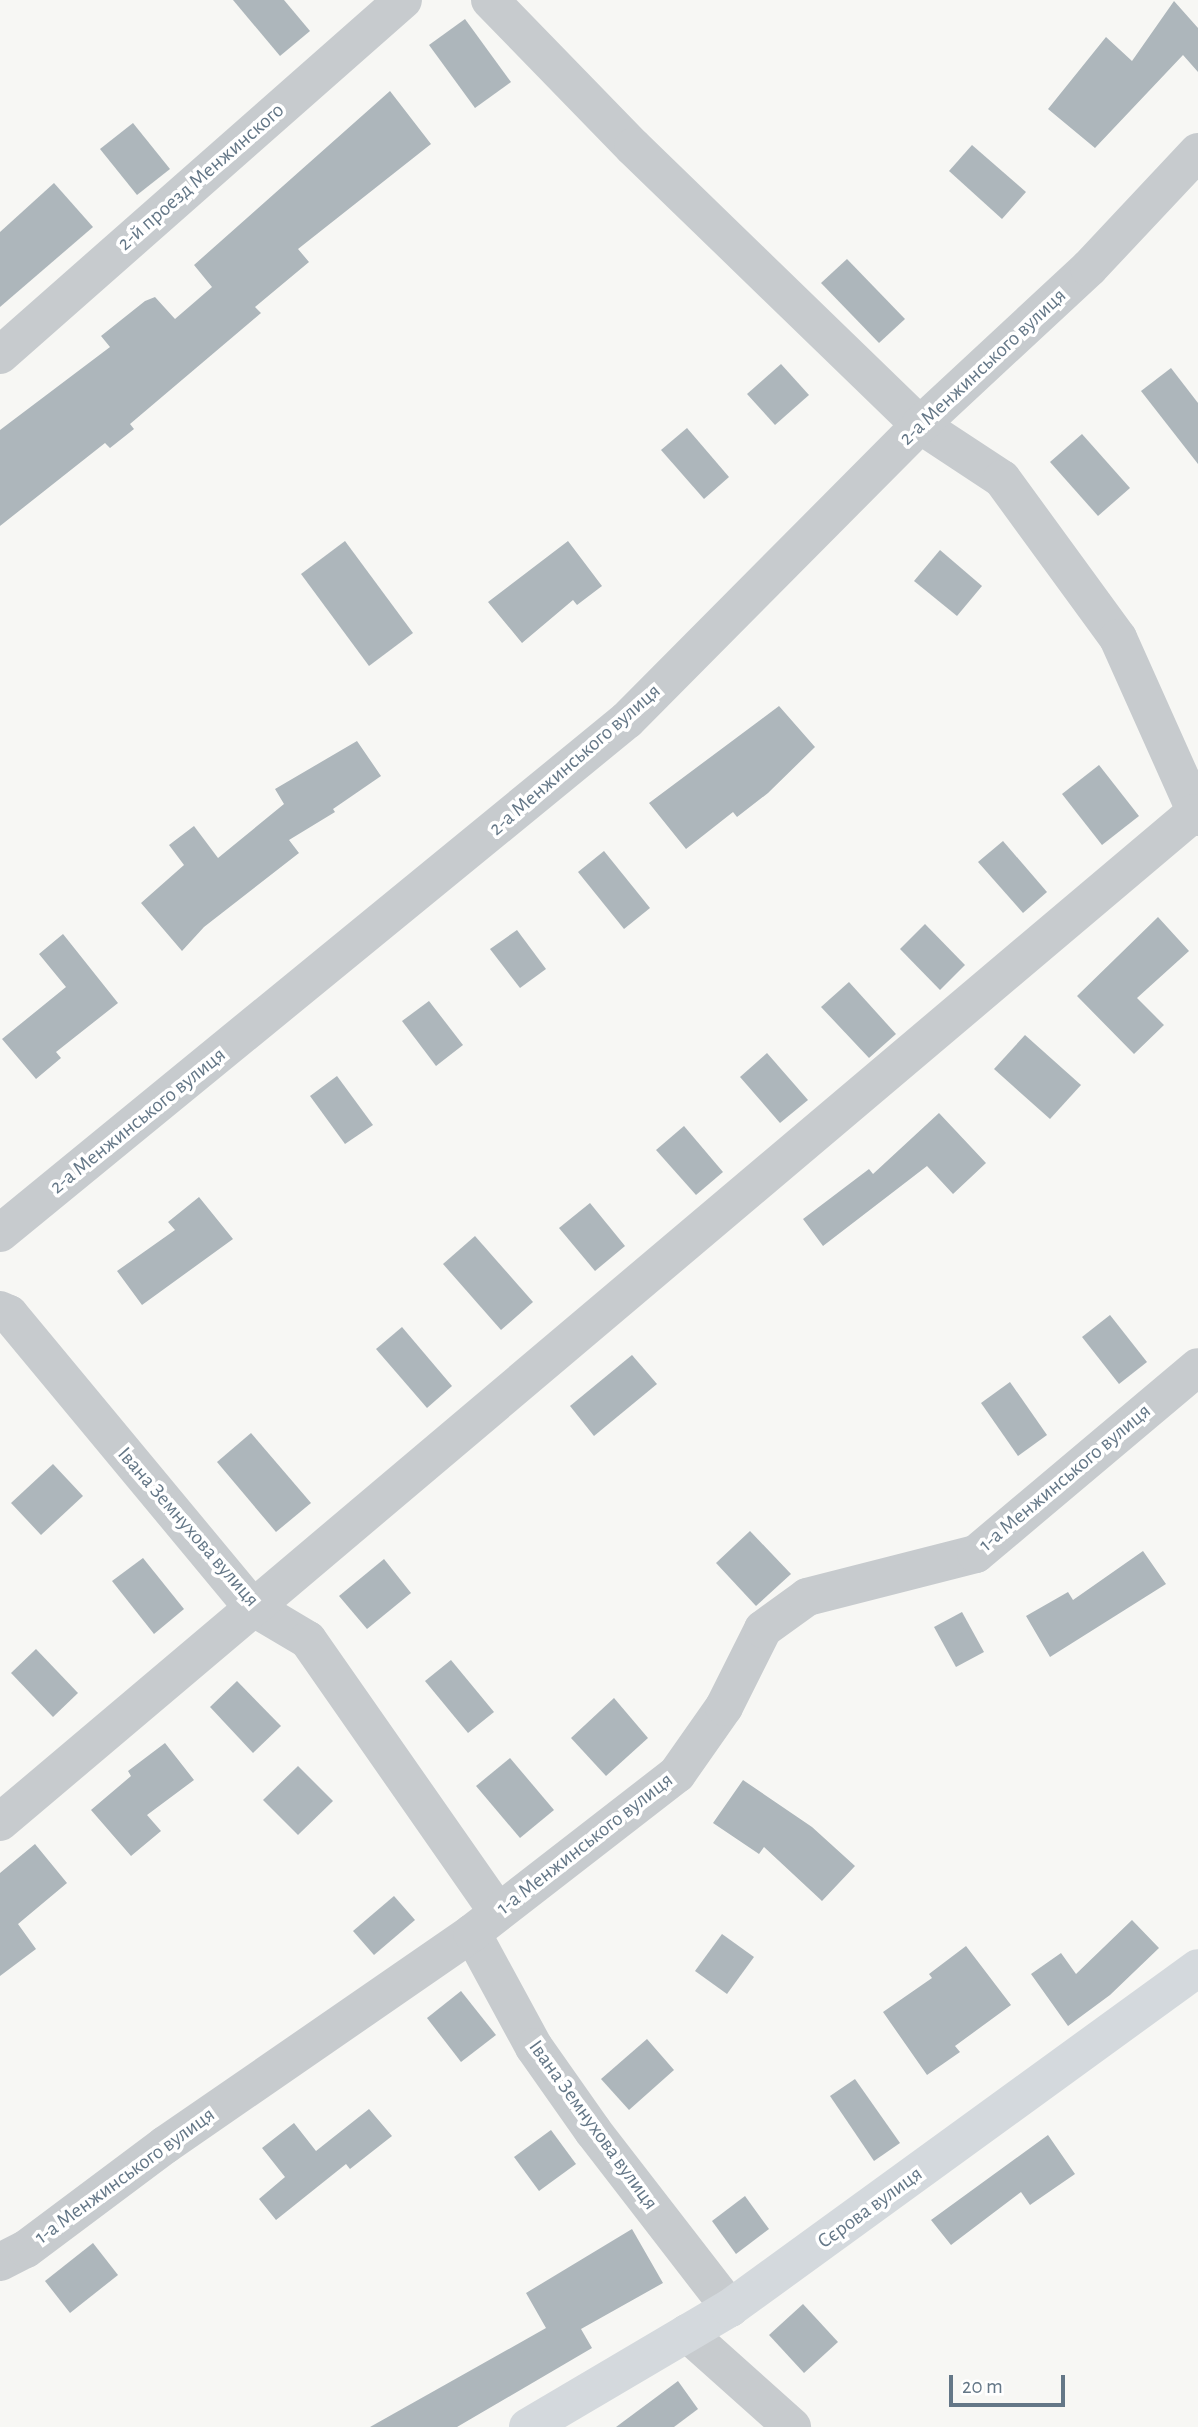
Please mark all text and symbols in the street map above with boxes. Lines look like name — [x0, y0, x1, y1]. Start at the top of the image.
street label: 2-й проезд Менжинского — [113, 98, 289, 256]
street label: 2-а Менжинського вулиця — [894, 283, 1072, 451]
street label: 2-а Менжинського вулиця — [484, 679, 666, 841]
street label: 2-а Менжинського вулиця — [45, 1042, 231, 1200]
street label: 1-а Менжинського вулиця — [974, 1399, 1156, 1557]
street label: Івана Земнухова вулиця — [112, 1442, 264, 1612]
street label: 1-а Менжинського вулиця — [492, 1767, 678, 1921]
street label: Івана Земнухова вулиця — [523, 2035, 663, 2215]
street label: 1-а Менжинського вулиця — [30, 2102, 220, 2250]
street label: Сєрова вулиця — [813, 2161, 927, 2255]
scale bar — [953, 2360, 1068, 2404]
text: 20 m — [962, 2376, 1003, 2397]

